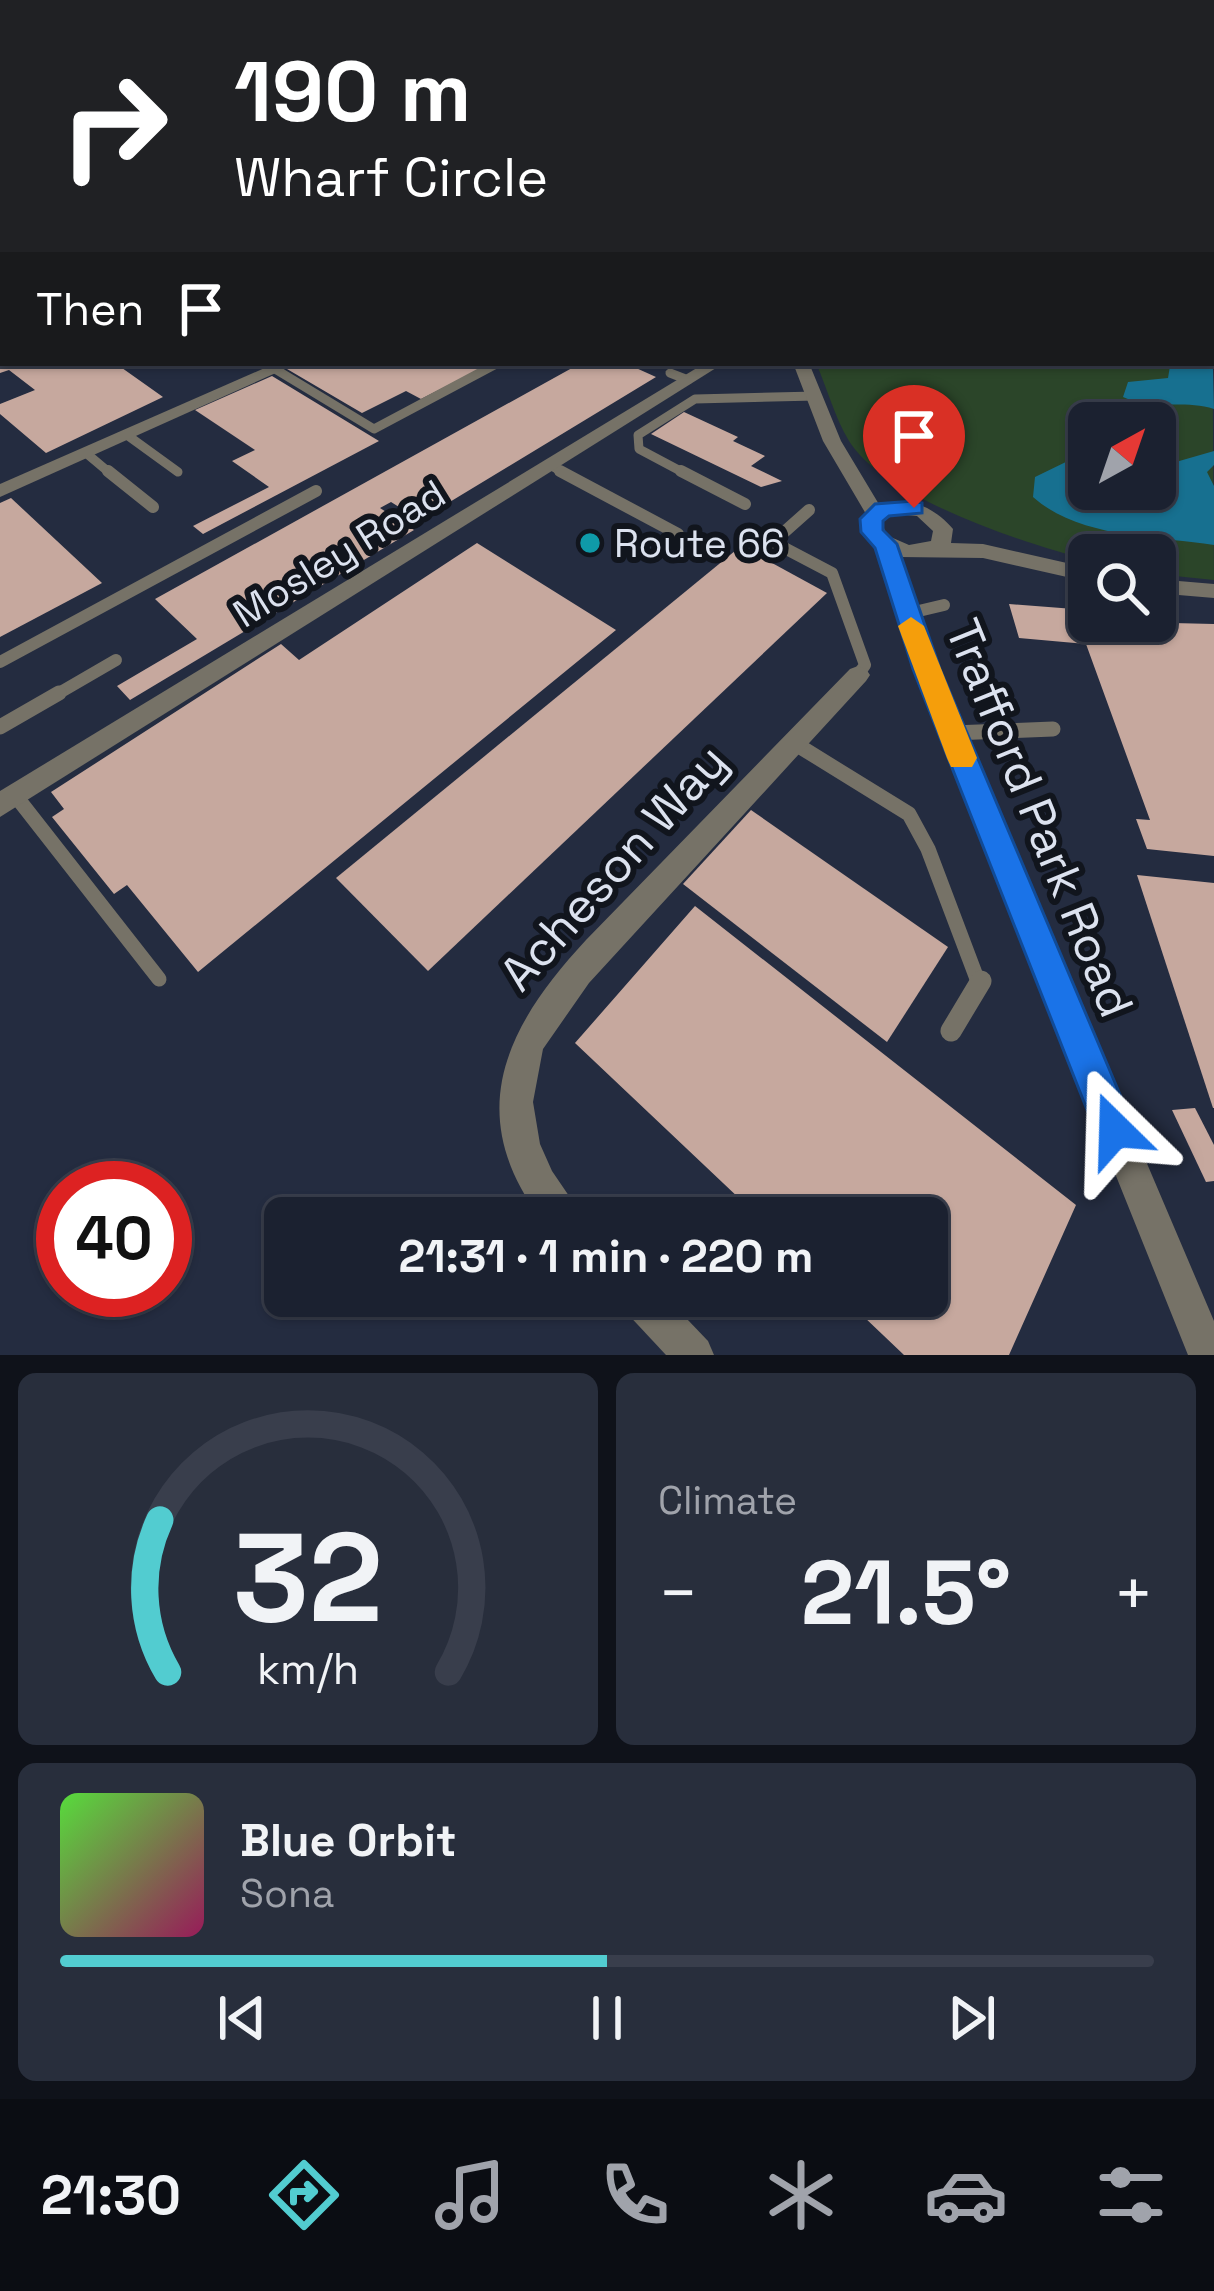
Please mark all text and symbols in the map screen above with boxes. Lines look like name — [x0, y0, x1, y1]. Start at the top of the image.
text: 190 m — [234, 38, 471, 146]
icon: right — [36, 48, 192, 204]
text: Wharf Circle — [234, 143, 548, 212]
icon: arrive — [168, 276, 234, 342]
text: Then — [36, 281, 144, 338]
pin — [863, 385, 965, 508]
north arrow — [1068, 402, 1176, 510]
map controls — [1068, 402, 1176, 642]
icon: arrive — [881, 403, 947, 469]
street label: Mosley Road — [224, 469, 454, 638]
place label: Route 66 — [614, 519, 785, 568]
marker: Route 66 — [577, 530, 603, 556]
button: search — [1068, 534, 1176, 642]
street label: Trafford Park Road — [932, 610, 1147, 1026]
street label: Acheson Way — [487, 731, 740, 1003]
position arrow — [1052, 1067, 1178, 1193]
speed limit sign: 40 — [36, 1161, 192, 1317]
text: 21:31 · 1 min · 220 m — [398, 1228, 814, 1285]
text: Climate — [658, 1476, 797, 1525]
text: 32 — [233, 1498, 383, 1657]
text: 21.5° — [801, 1535, 1011, 1650]
text: − — [658, 1551, 699, 1635]
text: + — [1113, 1551, 1154, 1635]
text: km/h — [257, 1642, 359, 1697]
text: Blue Orbit — [240, 1812, 456, 1869]
text: Sona — [240, 1869, 334, 1918]
icon: previous — [209, 1985, 275, 2051]
icon: pause — [574, 1985, 640, 2051]
icon: next — [939, 1985, 1005, 2051]
icon: directions — [262, 2153, 346, 2237]
icon: music — [428, 2153, 512, 2237]
icon: phone — [593, 2153, 677, 2237]
icon: climate — [759, 2153, 843, 2237]
icon: car — [924, 2153, 1008, 2237]
icon: filters — [1089, 2153, 1173, 2237]
text: 21:30 — [41, 2161, 181, 2230]

